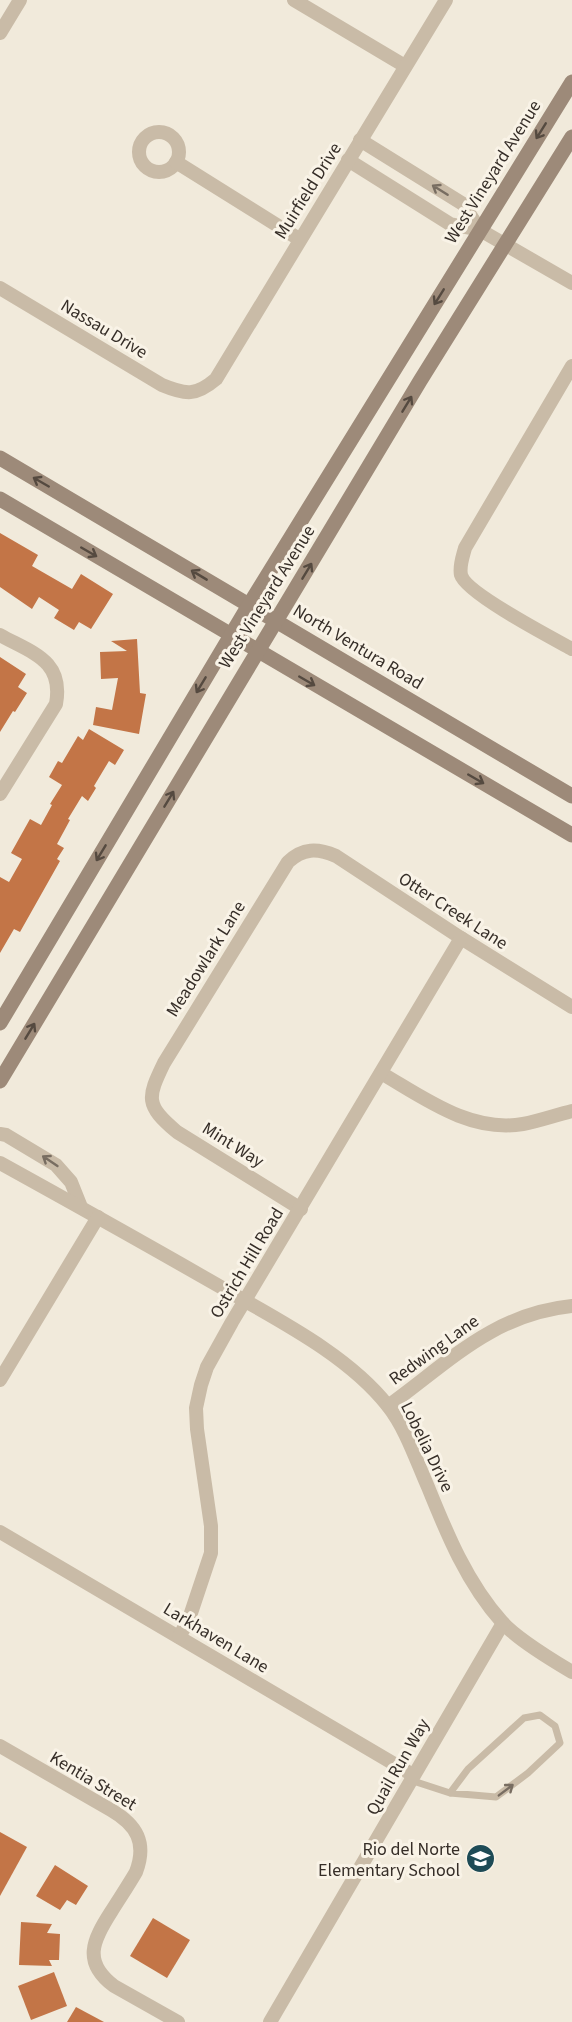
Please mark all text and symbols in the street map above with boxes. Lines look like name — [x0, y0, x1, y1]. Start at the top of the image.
street label: West Vineyard Avenue — [439, 95, 547, 248]
one-way arrow — [535, 122, 547, 139]
street label: Muirfield Drive — [268, 138, 348, 244]
one-way arrow — [432, 183, 449, 195]
one-way arrow — [432, 288, 444, 305]
street label: Nassau Drive — [56, 293, 152, 365]
one-way arrow — [401, 396, 413, 413]
one-way arrow — [33, 475, 50, 487]
street label: West Vineyard Avenue — [213, 520, 321, 673]
one-way arrow — [80, 546, 97, 558]
one-way arrow — [301, 563, 313, 580]
one-way arrow — [191, 568, 208, 580]
street label: North Ventura Road — [288, 598, 428, 696]
one-way arrow — [298, 675, 315, 687]
one-way arrow — [194, 676, 206, 693]
one-way arrow — [467, 773, 484, 785]
one-way arrow — [164, 791, 176, 808]
one-way arrow — [95, 844, 107, 861]
street label: Otter Creek Lane — [394, 866, 513, 956]
street label: Meadowlark Lane — [160, 896, 252, 1022]
one-way arrow — [25, 1023, 37, 1040]
street label: Mint Way — [197, 1116, 269, 1174]
one-way arrow — [42, 1155, 58, 1167]
street label: Ostrich Hill Road — [204, 1203, 290, 1323]
street label: Redwing Lane — [384, 1309, 484, 1391]
street label: Lobelia Drive — [394, 1398, 460, 1497]
street label: Larkhaven Lane — [158, 1597, 274, 1679]
street label: Quail Run Way — [360, 1713, 436, 1820]
street label: Kentia Street — [45, 1745, 141, 1817]
one-way arrow — [497, 1784, 513, 1797]
place label: Rio del Norte Elementary School — [318, 1837, 460, 1883]
school or university icon: Rio del Norte Elementary School — [465, 1843, 497, 1875]

